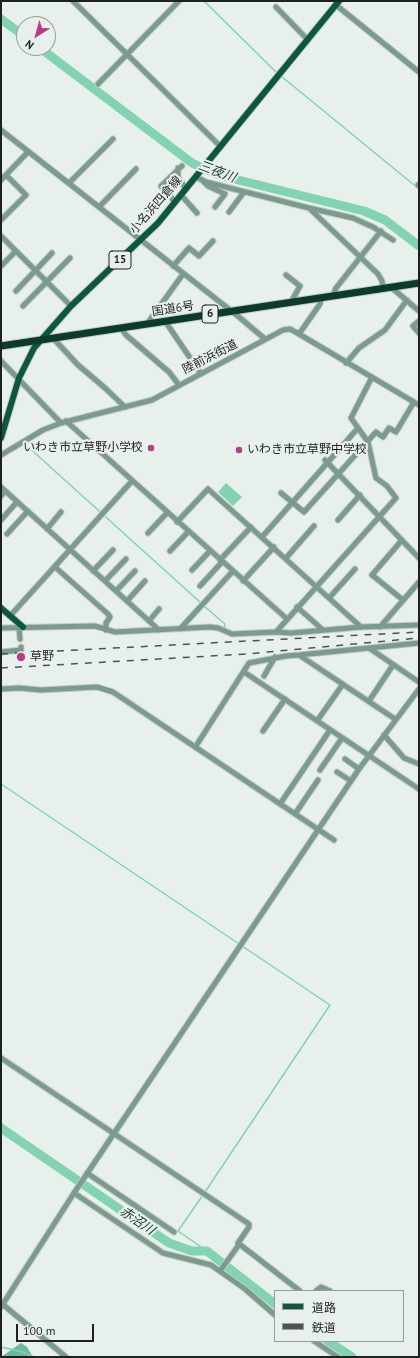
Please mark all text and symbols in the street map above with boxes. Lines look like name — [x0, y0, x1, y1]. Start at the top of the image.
north arrow — [16, 16, 56, 56]
text: N — [22, 37, 36, 53]
water label: 三夜川 — [196, 158, 238, 186]
street label: 小名浜四倉線 — [127, 173, 185, 237]
road number: 15 — [109, 251, 131, 269]
street label: 国道6号 — [151, 299, 195, 319]
road number: 6 — [202, 305, 218, 323]
street label: 陸前浜街道 — [180, 337, 240, 377]
place label: いわき市立草野小学校 — [23, 441, 143, 455]
marker: いわき市立草野小学校 — [146, 443, 156, 453]
place label: いわき市立草野中学校 — [247, 443, 367, 457]
marker: いわき市立草野中学校 — [234, 445, 244, 455]
place label: 草野 — [30, 650, 54, 664]
marker: 草野 — [15, 651, 27, 663]
water label: 赤沼川 — [116, 1204, 158, 1238]
legend — [274, 1290, 404, 1342]
text: 道路 — [312, 1300, 336, 1315]
scale bar — [18, 1316, 96, 1342]
text: 鉄道 — [312, 1320, 336, 1335]
text: 100 m — [23, 1323, 56, 1338]

